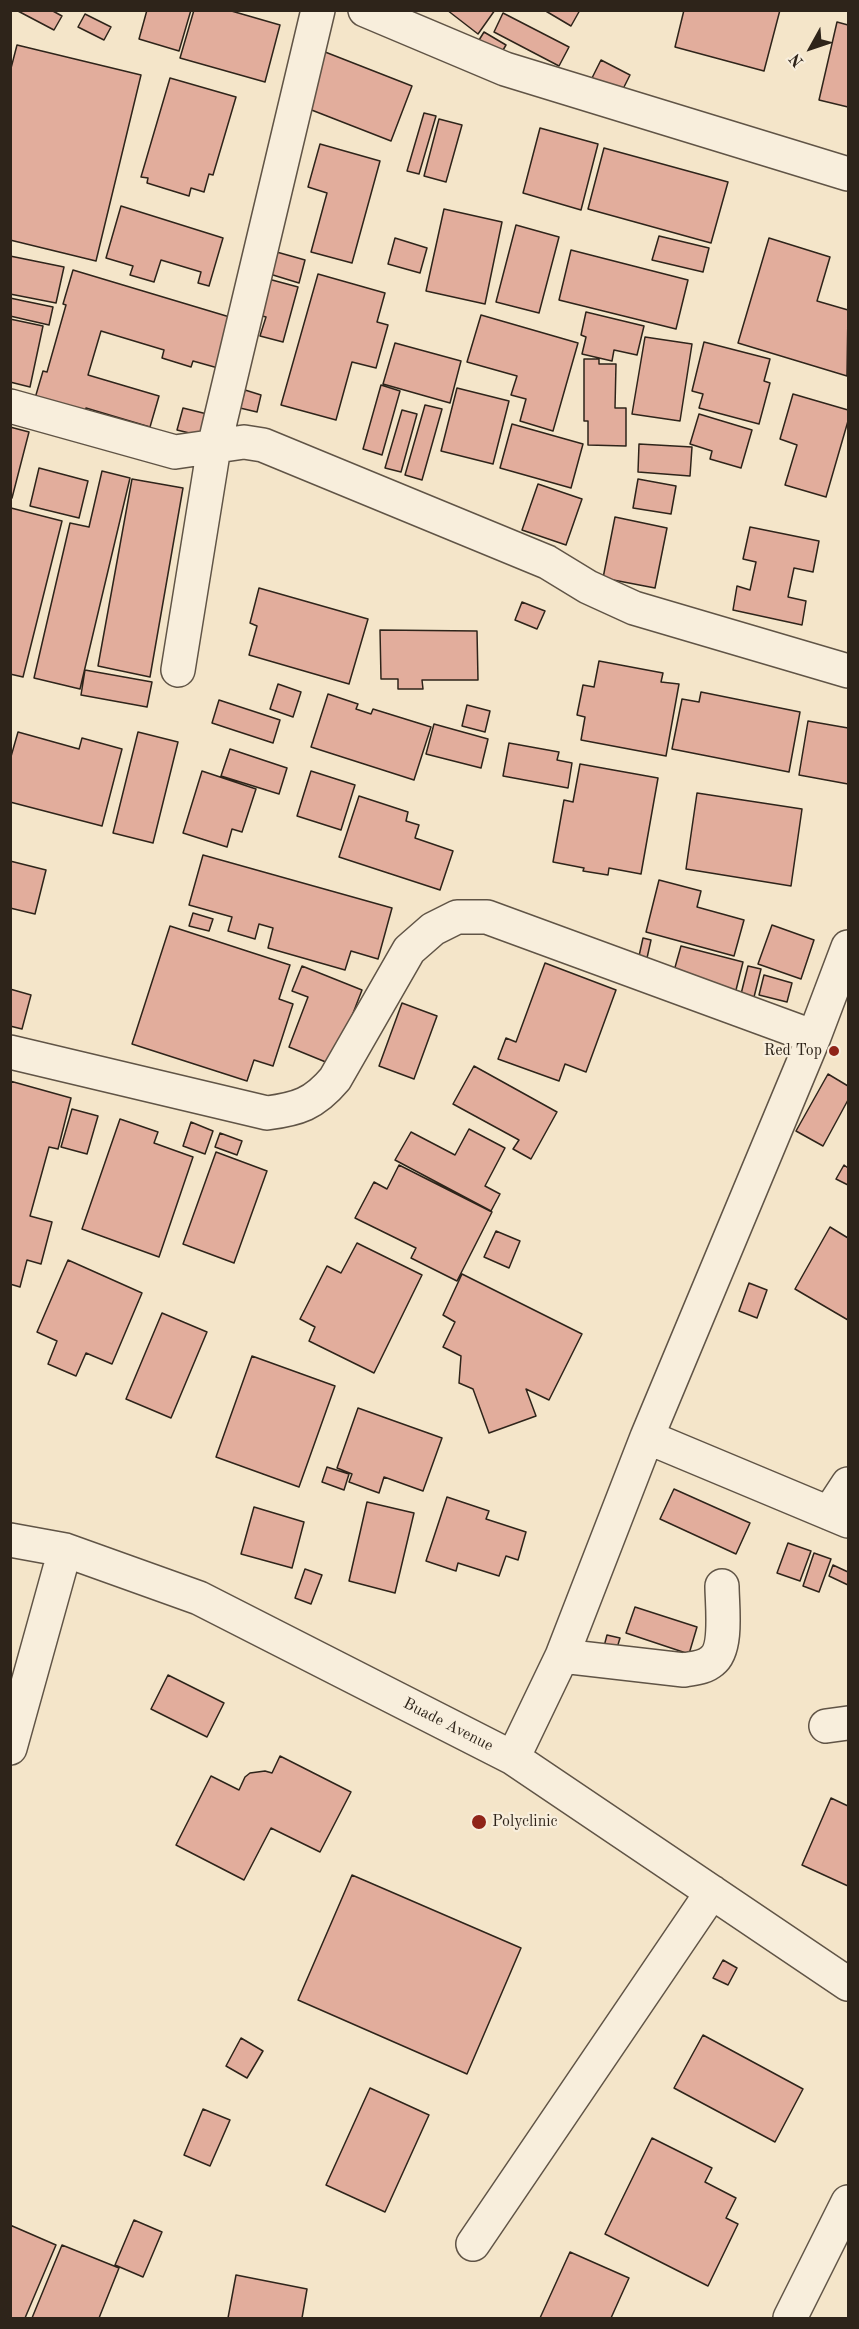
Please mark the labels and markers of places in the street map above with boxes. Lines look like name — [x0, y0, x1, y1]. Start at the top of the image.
place label: Red Top — [764, 1041, 822, 1061]
marker: Red Top — [827, 1044, 841, 1058]
place label: Polyclinic — [492, 1812, 558, 1832]
marker: Polyclinic — [470, 1813, 488, 1831]

